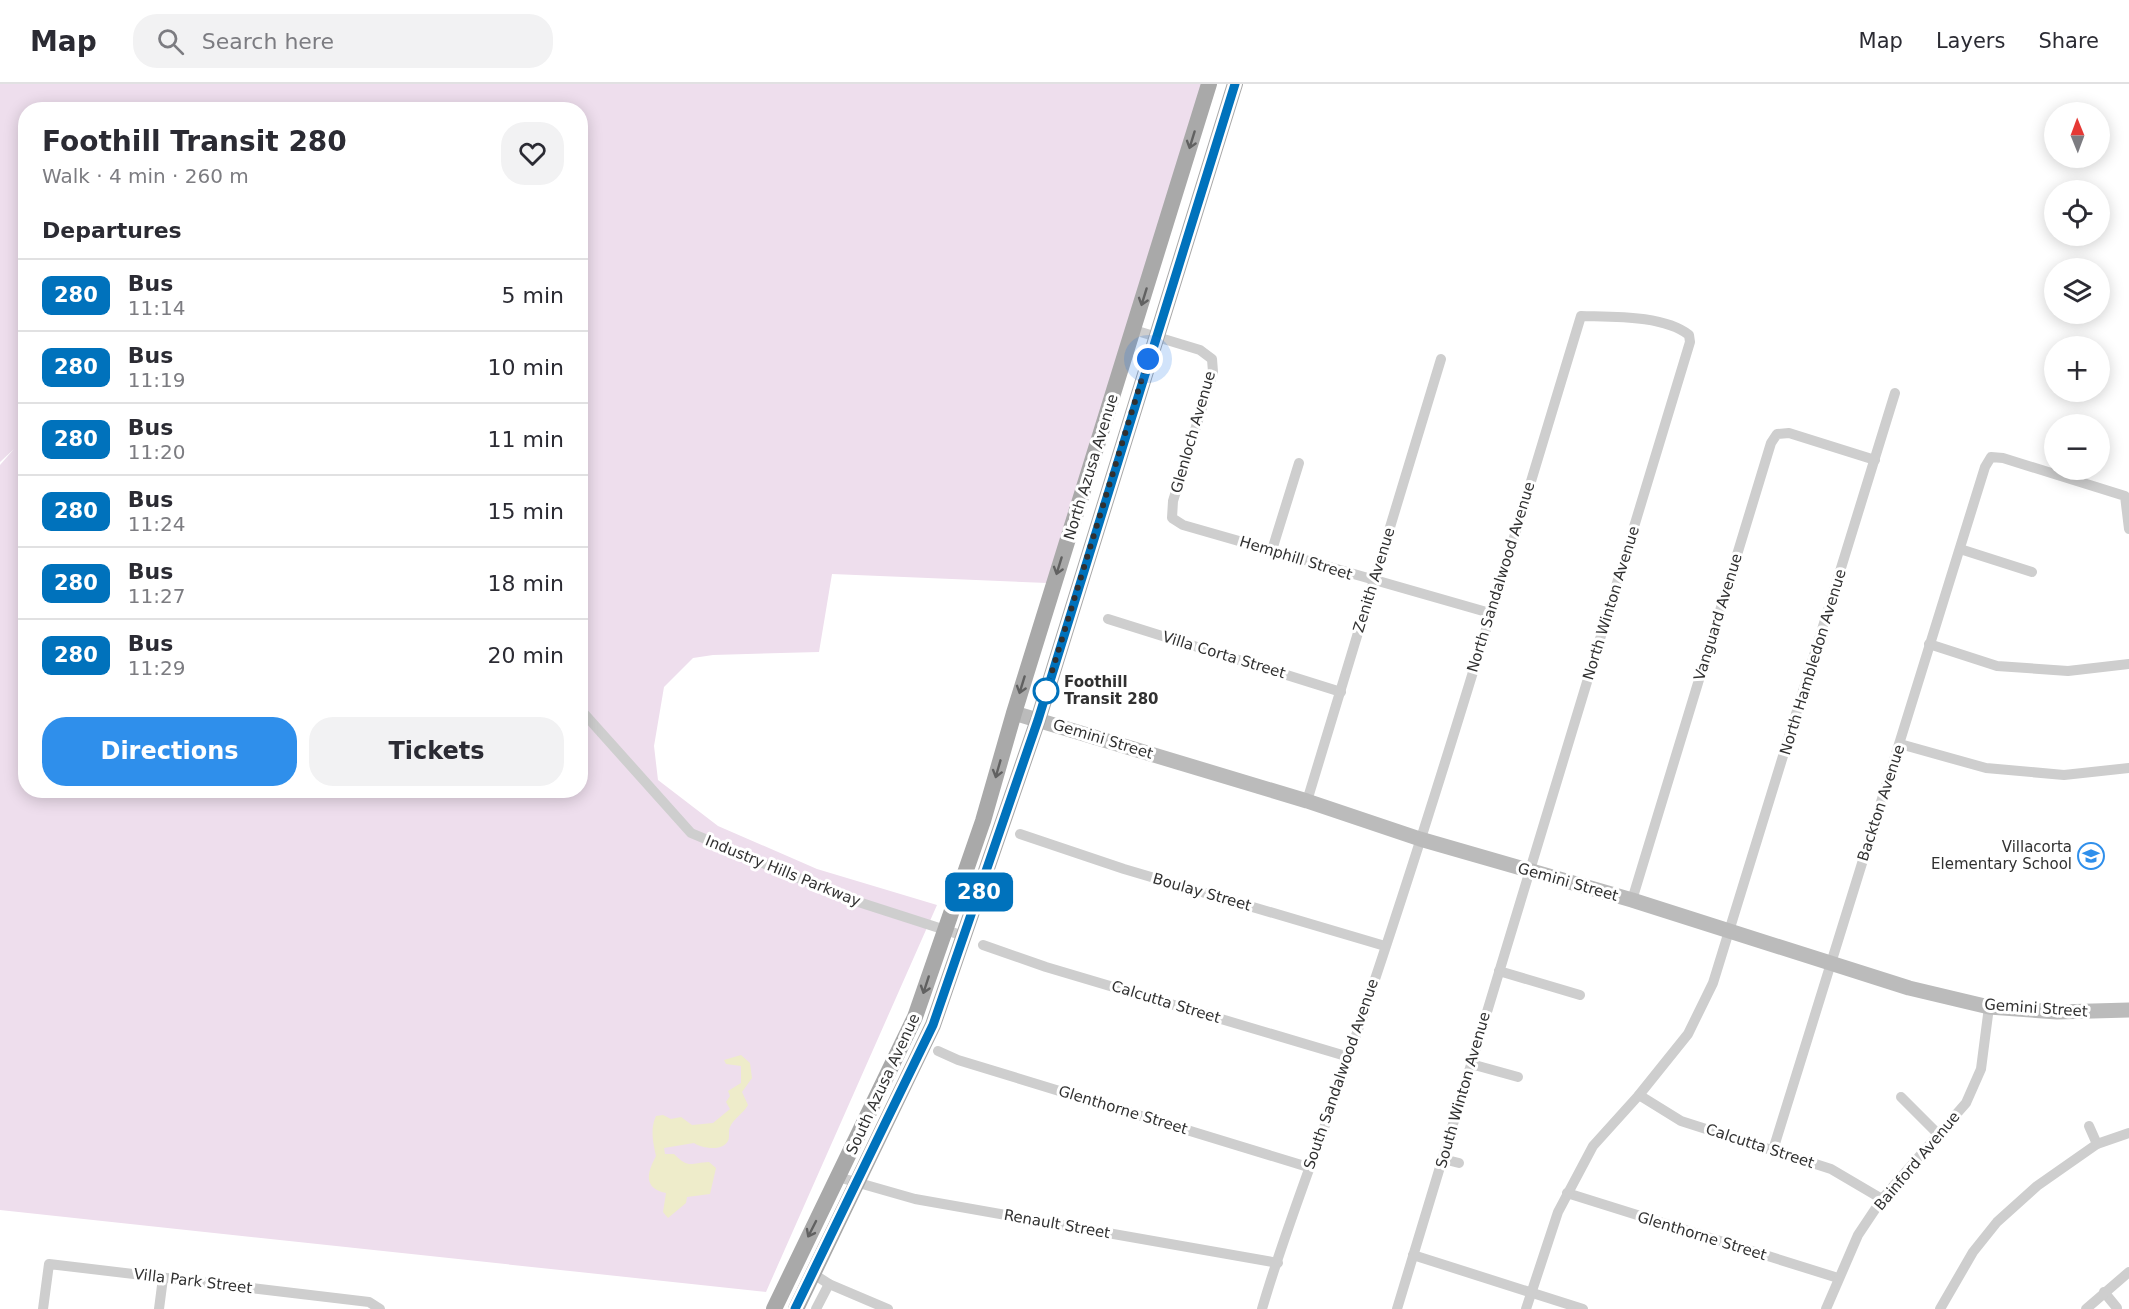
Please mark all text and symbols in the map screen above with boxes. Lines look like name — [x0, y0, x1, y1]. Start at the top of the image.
search box — [133, 14, 553, 68]
text: Map — [30, 25, 97, 58]
icon: search — [154, 25, 187, 58]
text: Search here — [202, 29, 334, 54]
text: Map — [1859, 29, 1903, 53]
text: Layers — [1936, 29, 2005, 53]
text: Share — [2038, 29, 2099, 53]
north arrow — [2044, 102, 2110, 168]
map controls — [2044, 102, 2110, 480]
button: heart — [501, 122, 564, 185]
text: Foothill Transit 280 — [42, 125, 347, 158]
one-way arrow — [1186, 130, 1197, 149]
text: Walk · 4 min · 260 m — [42, 164, 249, 188]
button: locate — [2044, 180, 2110, 246]
text: Departures — [42, 218, 182, 243]
button: layers — [2044, 258, 2110, 324]
text: Bus — [128, 271, 173, 296]
text: 280 — [54, 283, 98, 307]
text: 5 min — [502, 283, 564, 308]
one-way arrow — [1138, 287, 1149, 306]
text: 11:14 — [128, 296, 185, 320]
button: + — [2044, 336, 2110, 402]
text: Bus — [128, 343, 173, 368]
your location — [1133, 344, 1163, 374]
text: 280 — [54, 355, 98, 379]
text: 10 min — [488, 355, 564, 380]
text: 11:19 — [128, 368, 185, 392]
street label: Glenloch Avenue — [1167, 369, 1219, 495]
street label: North Azusa Avenue — [1060, 392, 1122, 542]
button: − — [2044, 414, 2110, 480]
text: Bus — [128, 415, 173, 440]
text: 280 — [54, 427, 98, 451]
text: 11 min — [488, 427, 564, 452]
text: 11:20 — [128, 440, 185, 464]
street label: North Sandalwood Avenue — [1463, 479, 1539, 675]
text: Bus — [128, 487, 173, 512]
text: 280 — [54, 499, 98, 523]
text: 15 min — [488, 499, 564, 524]
text: 11:24 — [128, 512, 185, 536]
street label: North Winton Avenue — [1579, 524, 1643, 682]
street label: Zenith Avenue — [1349, 525, 1399, 635]
street label: Hemphill Street — [1237, 532, 1355, 584]
street label: Vanguard Avenue — [1690, 551, 1746, 683]
one-way arrow — [1053, 556, 1064, 575]
text: Bus — [128, 559, 173, 584]
street label: North Hambledon Avenue — [1776, 567, 1850, 757]
text: 280 — [54, 571, 98, 595]
text: 18 min — [488, 571, 564, 596]
text: 11:27 — [128, 584, 185, 608]
street label: Villa Corta Street — [1160, 628, 1288, 682]
text: Bus — [128, 631, 173, 656]
text: 280 — [54, 643, 98, 667]
text: 20 min — [488, 643, 564, 668]
text: 11:29 — [128, 656, 185, 680]
place label: Foothill Transit 280 — [1064, 673, 1159, 708]
one-way arrow — [1016, 675, 1027, 694]
marker: Foothill Transit 280 — [1033, 678, 1059, 704]
street label: Gemini Street — [1051, 715, 1155, 763]
button: Directions — [42, 717, 297, 786]
button: Tickets — [309, 717, 564, 786]
street label: Backton Avenue — [1854, 742, 1908, 864]
one-way arrow — [992, 759, 1003, 778]
street label: Industry Hills Parkway — [703, 832, 863, 910]
place label: Villacorta Elementary School — [1931, 838, 2072, 873]
school or university icon: Villacorta Elementary School — [2076, 841, 2106, 871]
street label: Gemini Street — [1516, 859, 1620, 905]
street label: Boulay Street — [1151, 869, 1253, 915]
line badge: 280 — [944, 872, 1014, 912]
text: 280 — [957, 880, 1001, 904]
one-way arrow — [919, 975, 930, 994]
street label: South Sandalwood Avenue — [1300, 976, 1382, 1172]
street label: Calcutta Street — [1109, 977, 1223, 1027]
street label: Gemini Street — [1984, 995, 2088, 1021]
street label: South Winton Avenue — [1432, 1010, 1494, 1170]
street label: South Azusa Avenue — [842, 1011, 924, 1157]
street label: Glenthorne Street — [1056, 1082, 1190, 1138]
street label: Bainford Avenue — [1870, 1108, 1964, 1214]
street label: Calcutta Street — [1704, 1120, 1817, 1172]
street label: Renault Street — [1002, 1206, 1112, 1242]
street label: Glenthorne Street — [1635, 1208, 1769, 1264]
one-way arrow — [806, 1220, 817, 1238]
street label: Villa Park Street — [133, 1265, 253, 1297]

